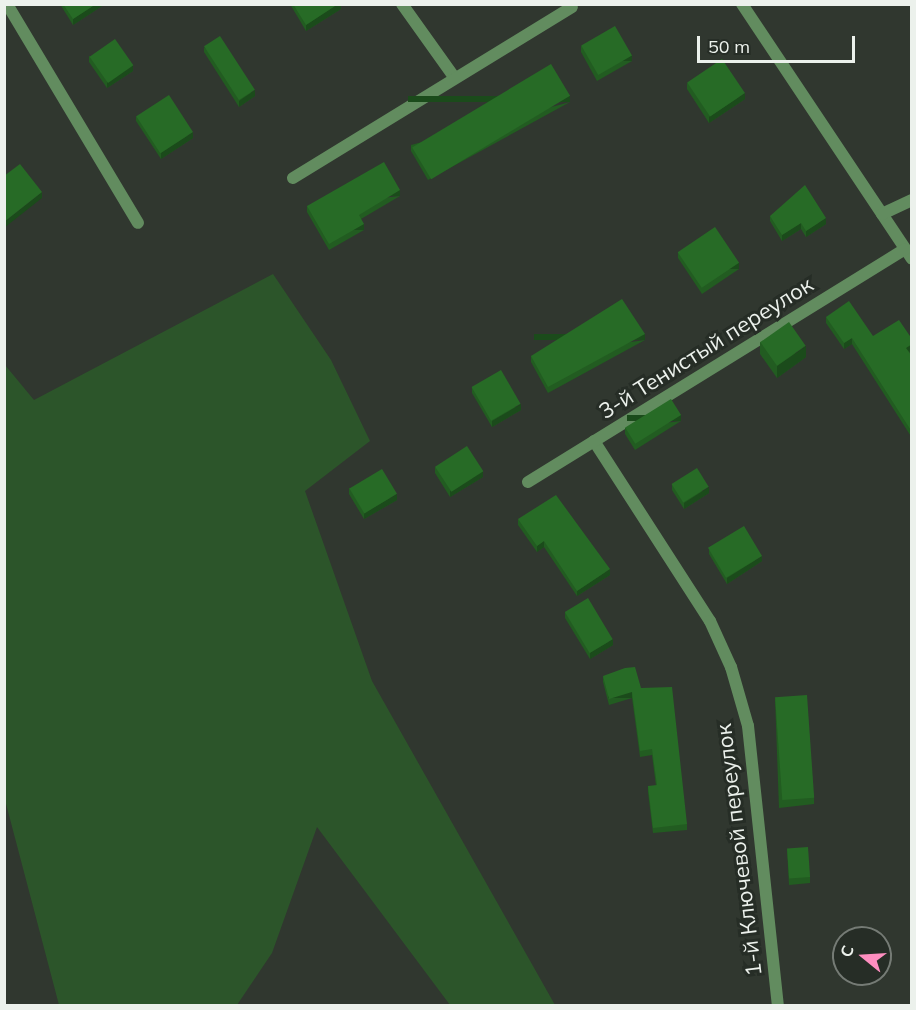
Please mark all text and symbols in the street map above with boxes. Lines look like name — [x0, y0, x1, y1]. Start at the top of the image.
scale bar — [700, 24, 858, 62]
text: 50 m — [708, 35, 750, 58]
street label: 3-й Тенистый переулок — [594, 271, 818, 425]
street label: 1-й Ключевой переулок — [710, 722, 768, 978]
north arrow — [832, 926, 892, 986]
text: С — [836, 943, 858, 959]

